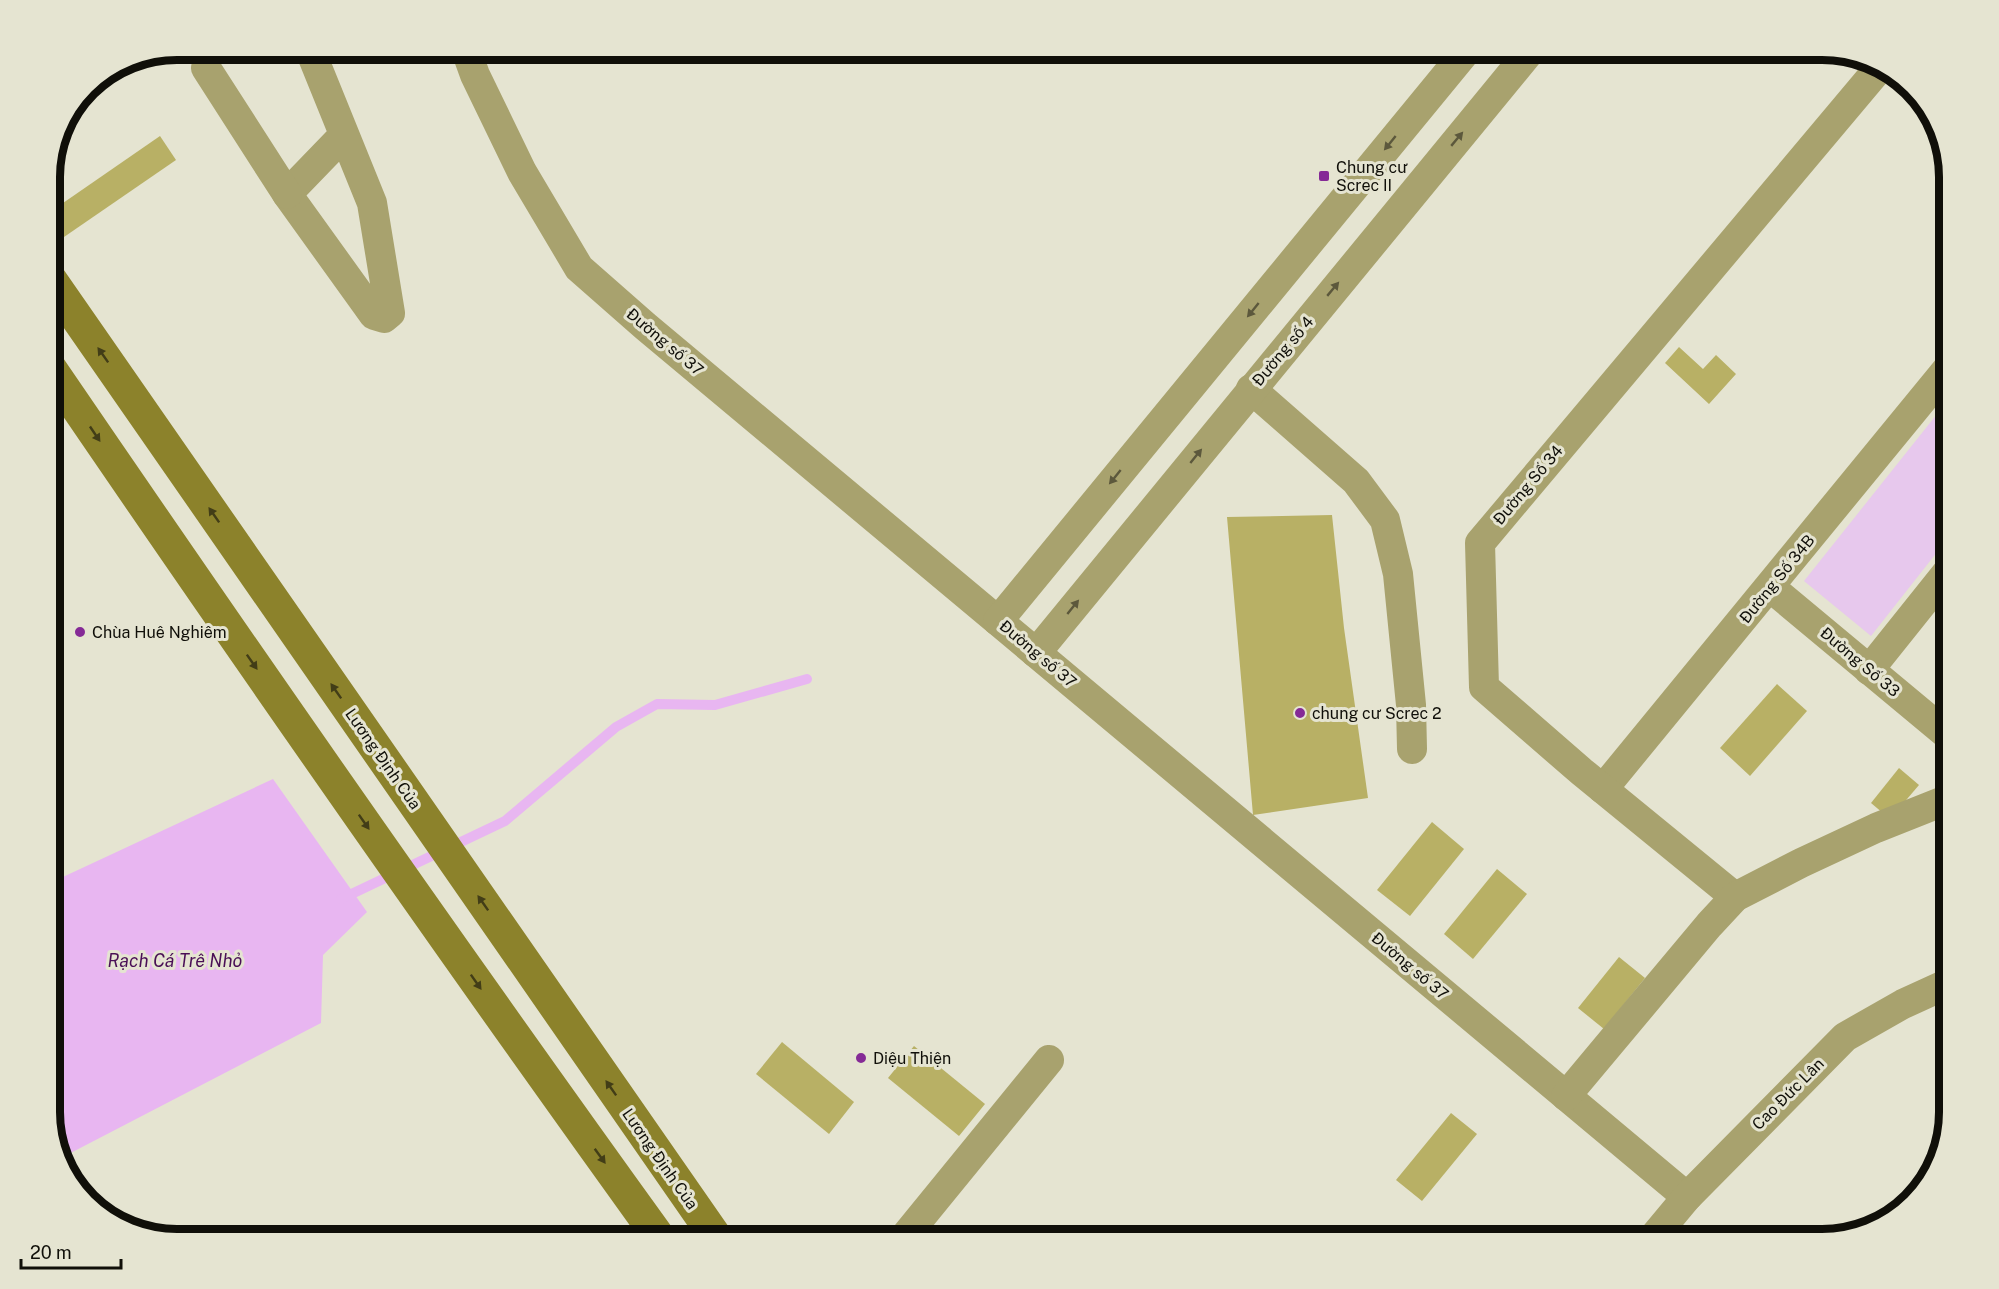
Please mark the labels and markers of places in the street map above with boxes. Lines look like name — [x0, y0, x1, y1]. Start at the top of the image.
place label: Chung cư Screc II — [1336, 158, 1408, 195]
marker: Chung cư Screc II — [1317, 169, 1331, 183]
place label: Chùa Huê Nghiêm — [92, 623, 227, 642]
marker: Chùa Huê Nghiêm — [73, 625, 87, 639]
place label: chung cư Screc 2 — [1312, 704, 1442, 723]
marker: chung cư Screc 2 — [1293, 706, 1307, 720]
place label: Diệu Thiện — [873, 1049, 951, 1068]
marker: Diệu Thiện — [854, 1051, 868, 1065]

